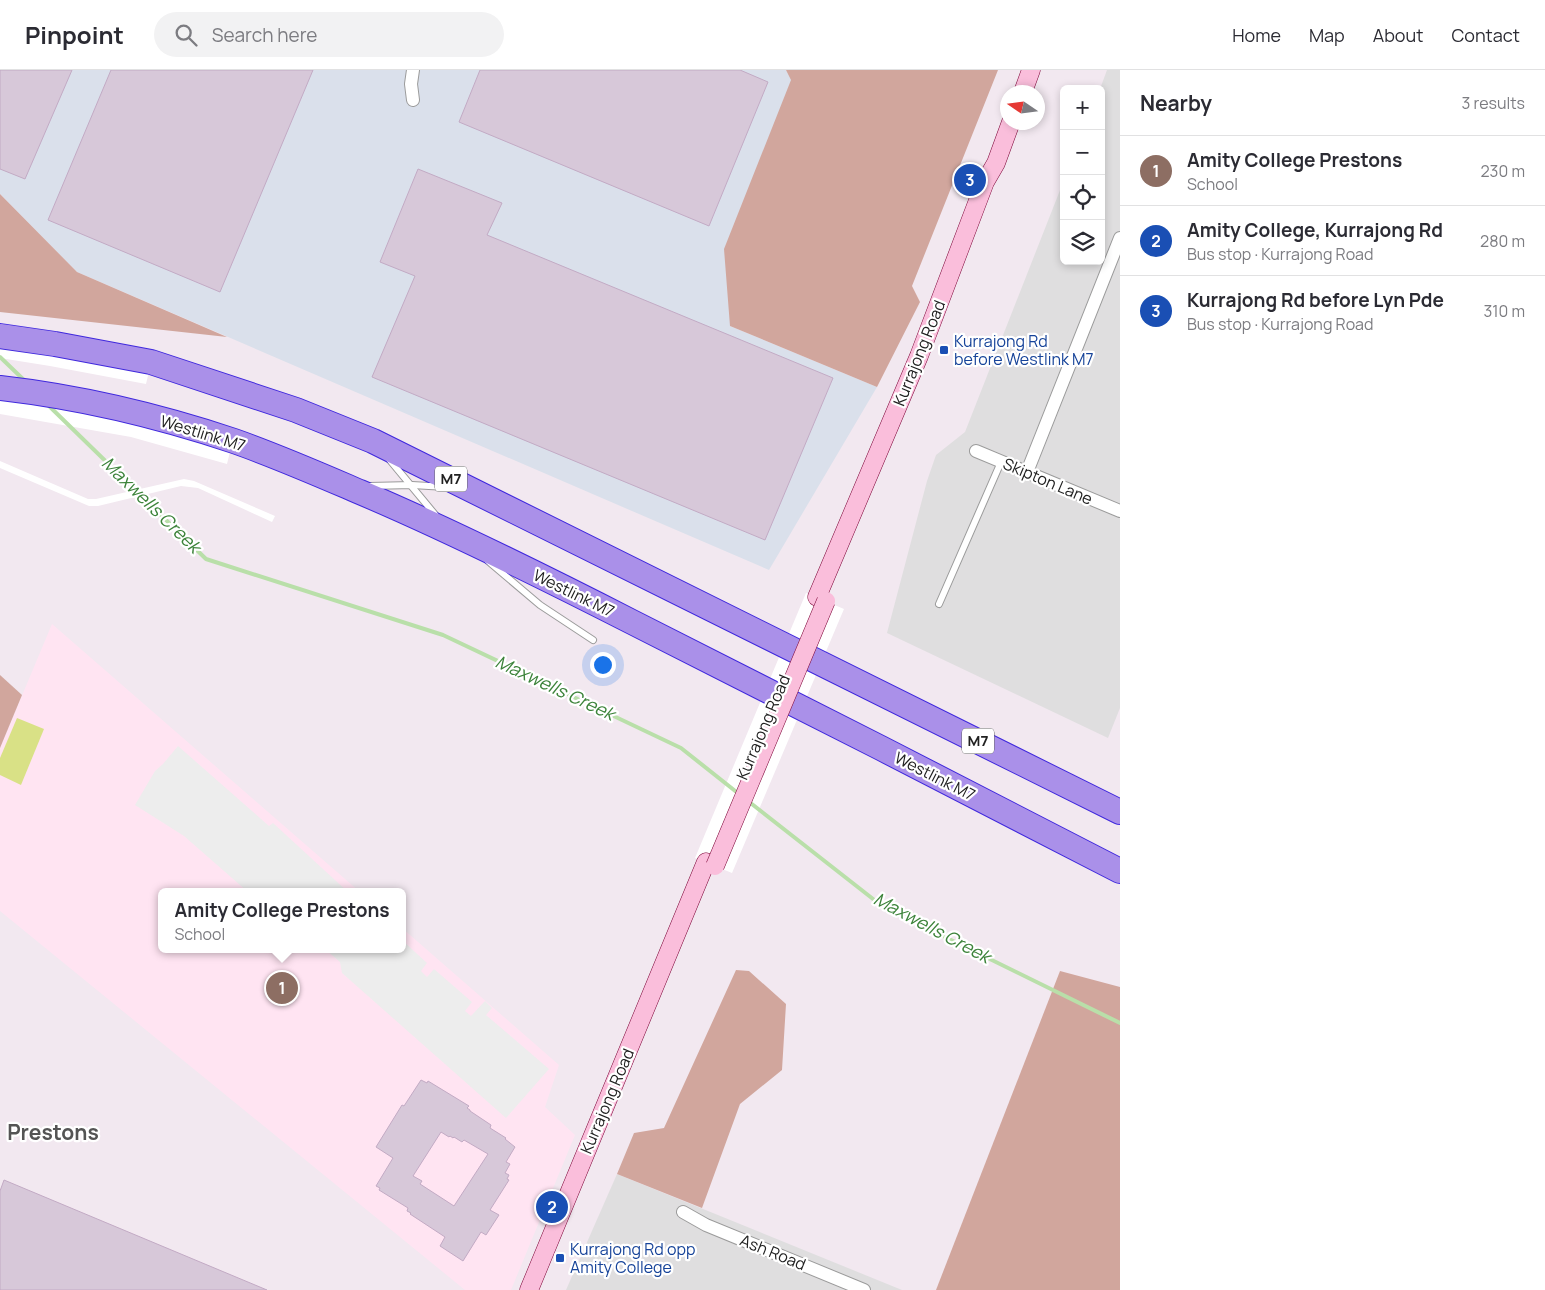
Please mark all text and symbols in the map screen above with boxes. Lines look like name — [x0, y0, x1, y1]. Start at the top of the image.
search box — [154, 12, 504, 57]
text: Pinpoint — [25, 18, 124, 51]
icon: search — [172, 21, 200, 49]
text: Search here — [212, 22, 317, 48]
text: Home — [1232, 23, 1281, 47]
text: Map — [1309, 23, 1345, 47]
text: About — [1373, 23, 1423, 47]
text: Contact — [1451, 23, 1520, 47]
north arrow — [1000, 85, 1045, 130]
map controls — [1060, 85, 1105, 265]
button: + — [1060, 85, 1105, 130]
text: Nearby — [1140, 89, 1212, 117]
text: 3 results — [1462, 92, 1525, 114]
button: − — [1060, 130, 1105, 175]
text: Amity College Prestons — [1187, 147, 1402, 173]
text: 1 — [1152, 160, 1160, 182]
text: 230 m — [1481, 160, 1525, 182]
pin: 3 — [954, 161, 986, 199]
text: School — [1187, 173, 1238, 195]
button: locate — [1060, 175, 1105, 220]
text: Amity College, Kurrajong Rd — [1187, 217, 1443, 243]
button: layers — [1060, 220, 1105, 265]
text: 2 — [1151, 230, 1161, 252]
text: 280 m — [1480, 230, 1525, 252]
text: Bus stop · Kurrajong Road — [1187, 243, 1373, 265]
text: Kurrajong Rd before Lyn Pde — [1187, 287, 1444, 313]
street label: Kurrajong Road — [888, 297, 950, 409]
text: 3 — [1151, 300, 1161, 322]
text: 310 m — [1483, 300, 1525, 322]
text: Bus stop · Kurrajong Road — [1187, 313, 1373, 335]
place label: Kurrajong Rd before Westlink M7 — [954, 330, 1094, 370]
marker: Kurrajong Rd before Westlink M7 — [938, 344, 950, 356]
street label: Westlink M7 — [158, 410, 248, 456]
water label: Maxwells Creek — [97, 451, 209, 560]
street label: Skipton Lane — [1000, 452, 1096, 510]
road number: M7 — [435, 466, 467, 492]
street label: Westlink M7 — [530, 564, 618, 622]
water label: Maxwells Creek — [492, 649, 622, 727]
your location — [590, 652, 616, 678]
street label: Kurrajong Road — [731, 671, 795, 783]
road number: M7 — [962, 728, 994, 754]
street label: Westlink M7 — [891, 746, 979, 806]
water label: Maxwells Creek — [870, 886, 998, 969]
popup — [158, 888, 406, 953]
text: Amity College Prestons — [174, 897, 390, 923]
text: School — [174, 923, 225, 945]
pin: 1 — [266, 969, 298, 1007]
street label: Kurrajong Road — [575, 1045, 639, 1157]
district label: Prestons — [7, 1118, 99, 1146]
pin: 2 — [536, 1188, 568, 1226]
street label: Ash Road — [737, 1229, 809, 1275]
place label: Kurrajong Rd opp Amity College — [570, 1238, 695, 1278]
marker: Kurrajong Rd opp Amity College — [554, 1252, 566, 1264]

